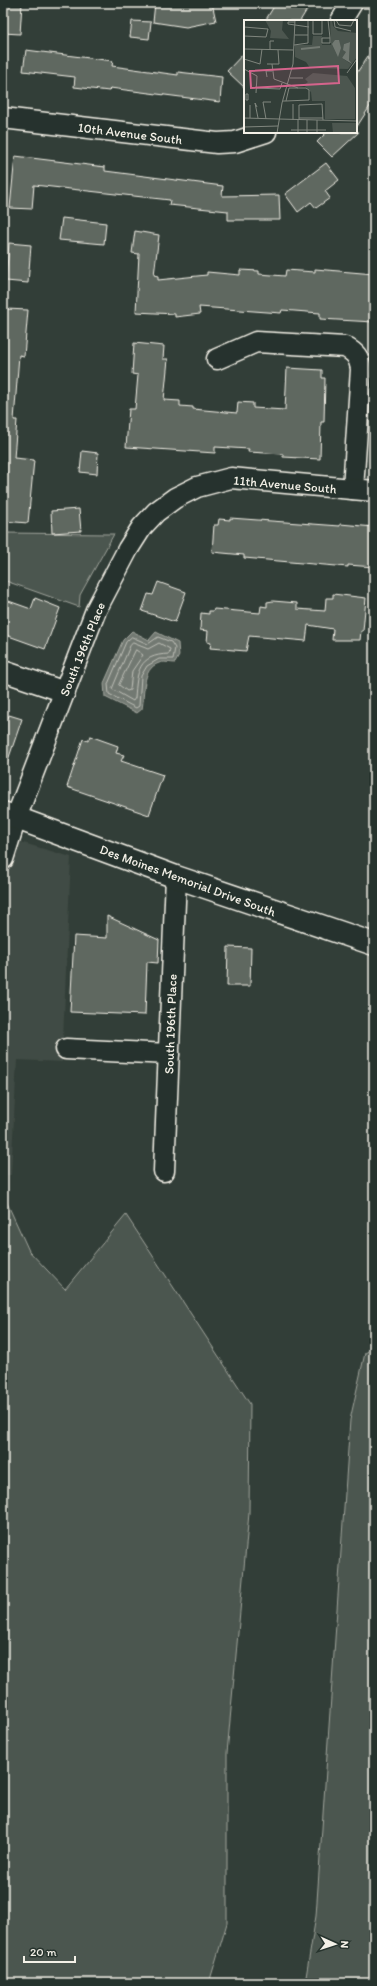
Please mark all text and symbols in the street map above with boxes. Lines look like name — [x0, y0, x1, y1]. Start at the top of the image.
inset map — [244, 20, 357, 133]
street label: 10th Avenue South — [77, 120, 183, 147]
street label: 11th Avenue South — [233, 473, 337, 497]
street label: South 196th Place — [57, 600, 108, 698]
street label: Des Moines Memorial Drive South — [98, 842, 278, 919]
street label: South 196th Place — [161, 974, 180, 1074]
north arrow — [315, 1924, 355, 1964]
scale bar — [24, 1938, 75, 1964]
text: N — [338, 1940, 351, 1949]
text: 20 m — [30, 1945, 57, 1959]

